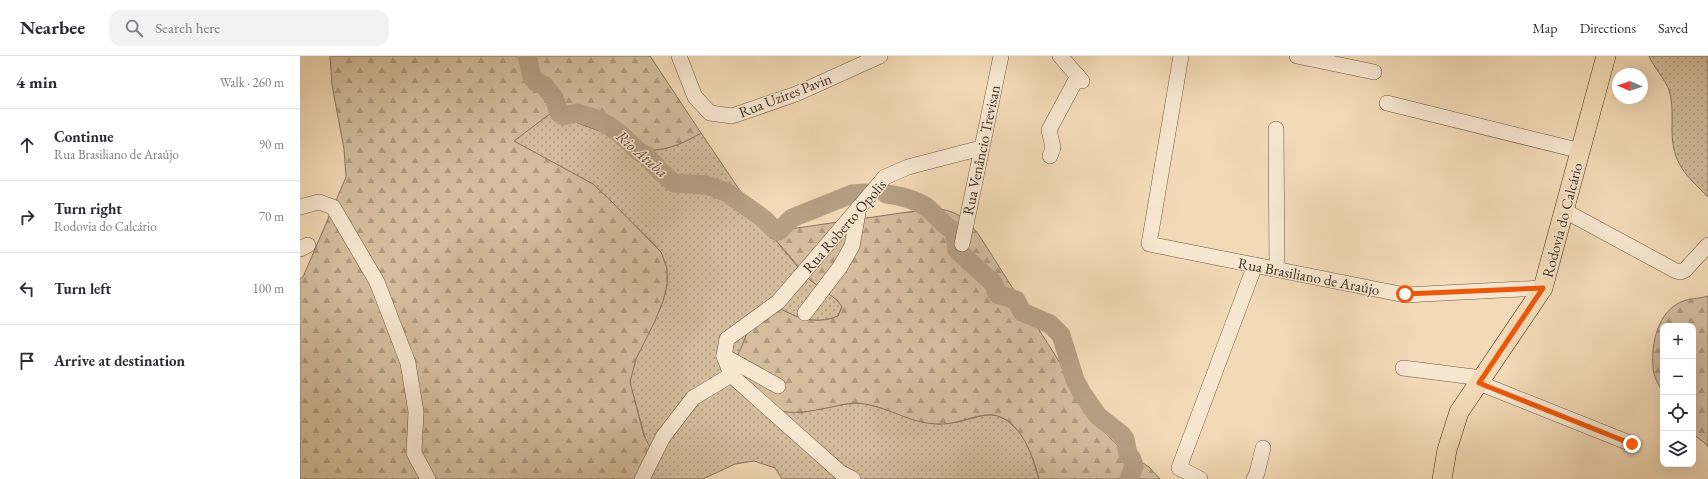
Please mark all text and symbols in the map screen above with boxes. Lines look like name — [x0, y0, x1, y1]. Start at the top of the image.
search box — [109, 10, 389, 46]
text: Nearbee — [20, 15, 85, 40]
icon: search — [123, 17, 145, 39]
text: Search here — [155, 18, 220, 37]
text: Map — [1532, 19, 1558, 37]
text: Directions — [1580, 19, 1636, 37]
text: Saved — [1658, 19, 1688, 37]
north arrow — [1612, 68, 1648, 104]
street label: Rua Uzires Pavin — [736, 69, 834, 121]
text: 4 min — [16, 71, 57, 93]
text: Walk · 260 m — [220, 74, 284, 91]
street label: Rua Venâncio Trevisan — [958, 83, 1004, 217]
water label: Rio Atuba — [611, 126, 673, 182]
text: Continue — [54, 127, 114, 146]
icon: ahead — [16, 134, 38, 156]
text: 90 m — [259, 136, 284, 153]
text: Rua Brasiliano de Araújo — [54, 146, 179, 163]
street label: Rodovia do Calcário — [1538, 160, 1586, 280]
street label: Rua Roberto Opolis — [798, 175, 890, 277]
text: Turn right — [54, 199, 122, 218]
icon: right — [16, 206, 38, 228]
text: 70 m — [259, 208, 284, 225]
text: Rodovia do Calcário — [54, 218, 157, 235]
street label: Rua Brasiliano de Araújo — [1236, 253, 1382, 299]
icon: left — [16, 278, 38, 300]
text: Turn left — [54, 279, 111, 298]
text: 100 m — [253, 280, 284, 297]
route start — [1396, 285, 1414, 303]
map controls — [1660, 323, 1696, 467]
button: + — [1660, 323, 1696, 359]
icon: arrive — [16, 350, 38, 372]
text: Arrive at destination — [54, 351, 185, 370]
button: − — [1660, 359, 1696, 395]
button: locate — [1660, 395, 1696, 431]
button: layers — [1660, 431, 1696, 467]
route end — [1623, 435, 1641, 453]

